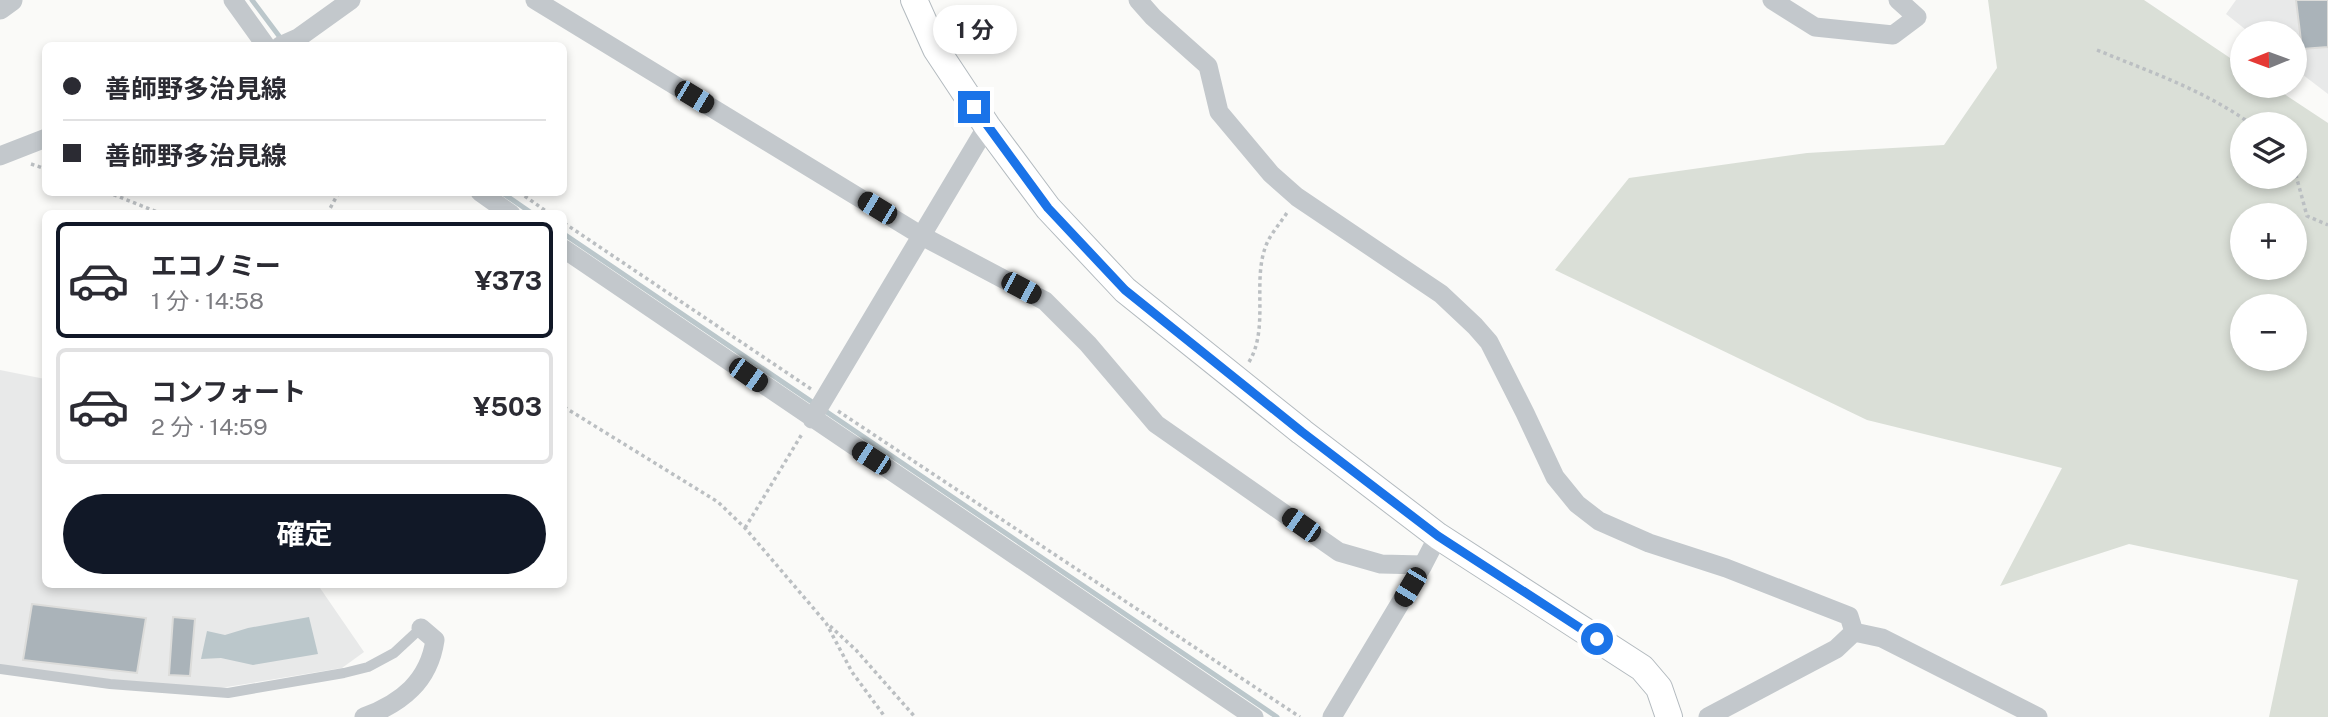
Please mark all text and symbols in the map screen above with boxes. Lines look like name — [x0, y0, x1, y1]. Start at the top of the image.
callout: 1 分 — [932, 6, 1016, 55]
text: 1 分 — [956, 16, 994, 43]
north arrow — [2230, 21, 2306, 98]
map controls — [2230, 21, 2307, 371]
text: 善師野多治見線 — [105, 73, 287, 104]
car — [671, 77, 718, 117]
route end — [958, 91, 990, 123]
button: layers — [2230, 112, 2307, 189]
text: 善師野多治見線 — [105, 140, 287, 171]
car — [854, 188, 901, 228]
button: + — [2230, 203, 2307, 280]
icon: car — [67, 249, 130, 312]
text: エコノミー — [151, 250, 281, 281]
text: ¥373 — [475, 265, 542, 296]
car — [998, 269, 1045, 307]
text: 1 分 · 14:58 — [151, 287, 264, 314]
button: − — [2230, 294, 2307, 371]
car — [725, 354, 772, 396]
icon: car — [67, 375, 130, 438]
text: コンフォート — [151, 376, 306, 407]
text: ¥503 — [473, 391, 542, 422]
text: 2 分 · 14:59 — [151, 413, 268, 440]
car — [848, 438, 895, 478]
button: 確定 — [63, 494, 546, 574]
car — [1278, 504, 1325, 546]
car — [1391, 564, 1430, 610]
route start — [1581, 623, 1613, 655]

